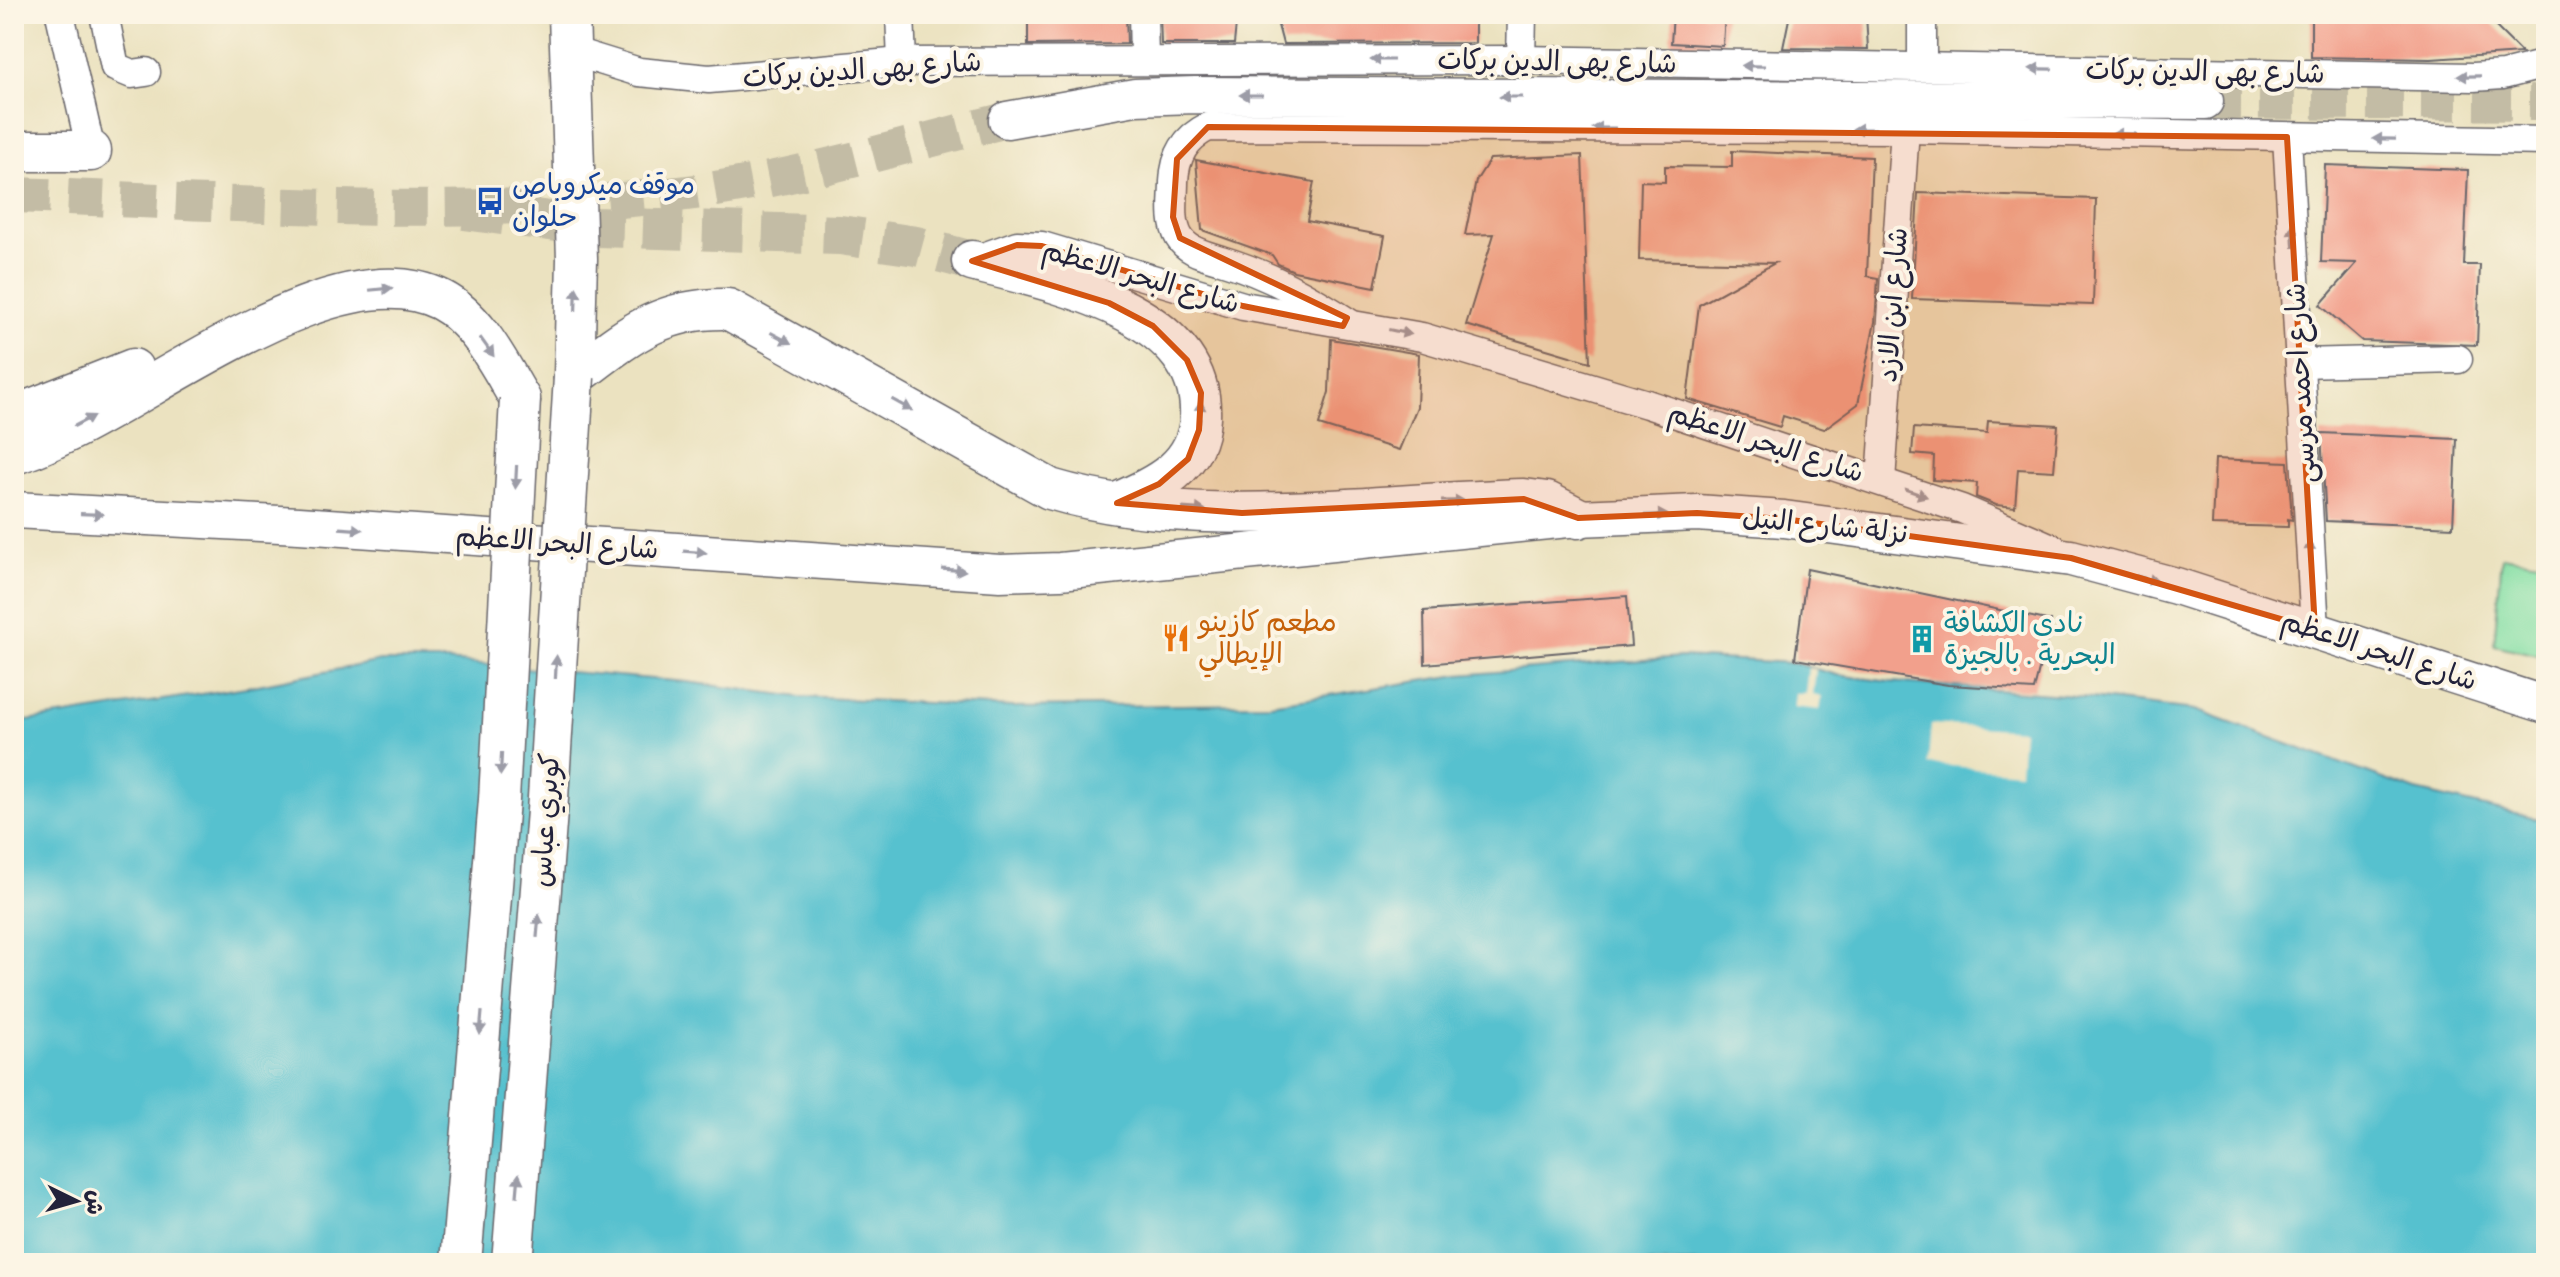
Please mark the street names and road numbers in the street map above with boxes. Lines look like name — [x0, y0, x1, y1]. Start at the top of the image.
street label: شارع بهى الدين بركات — [1437, 42, 1677, 83]
street label: شارع بهى الدين بركات — [741, 44, 983, 97]
street label: شارع بهى الدين بركات — [2085, 52, 2325, 93]
street label: شارع ابن الازد — [1870, 226, 1917, 384]
street label: شارع البحر الاعظم — [1038, 232, 1244, 325]
street label: شارع احمد مرسى — [2278, 282, 2325, 484]
street label: شارع البحر الاعظم — [1663, 395, 1868, 494]
street label: نزلة شارع النيل — [1740, 500, 1910, 553]
street label: شارع البحر الاعظم — [454, 518, 660, 571]
street label: شارع البحر الاعظم — [2276, 603, 2481, 702]
street label: كوبري عباس — [524, 752, 570, 888]

